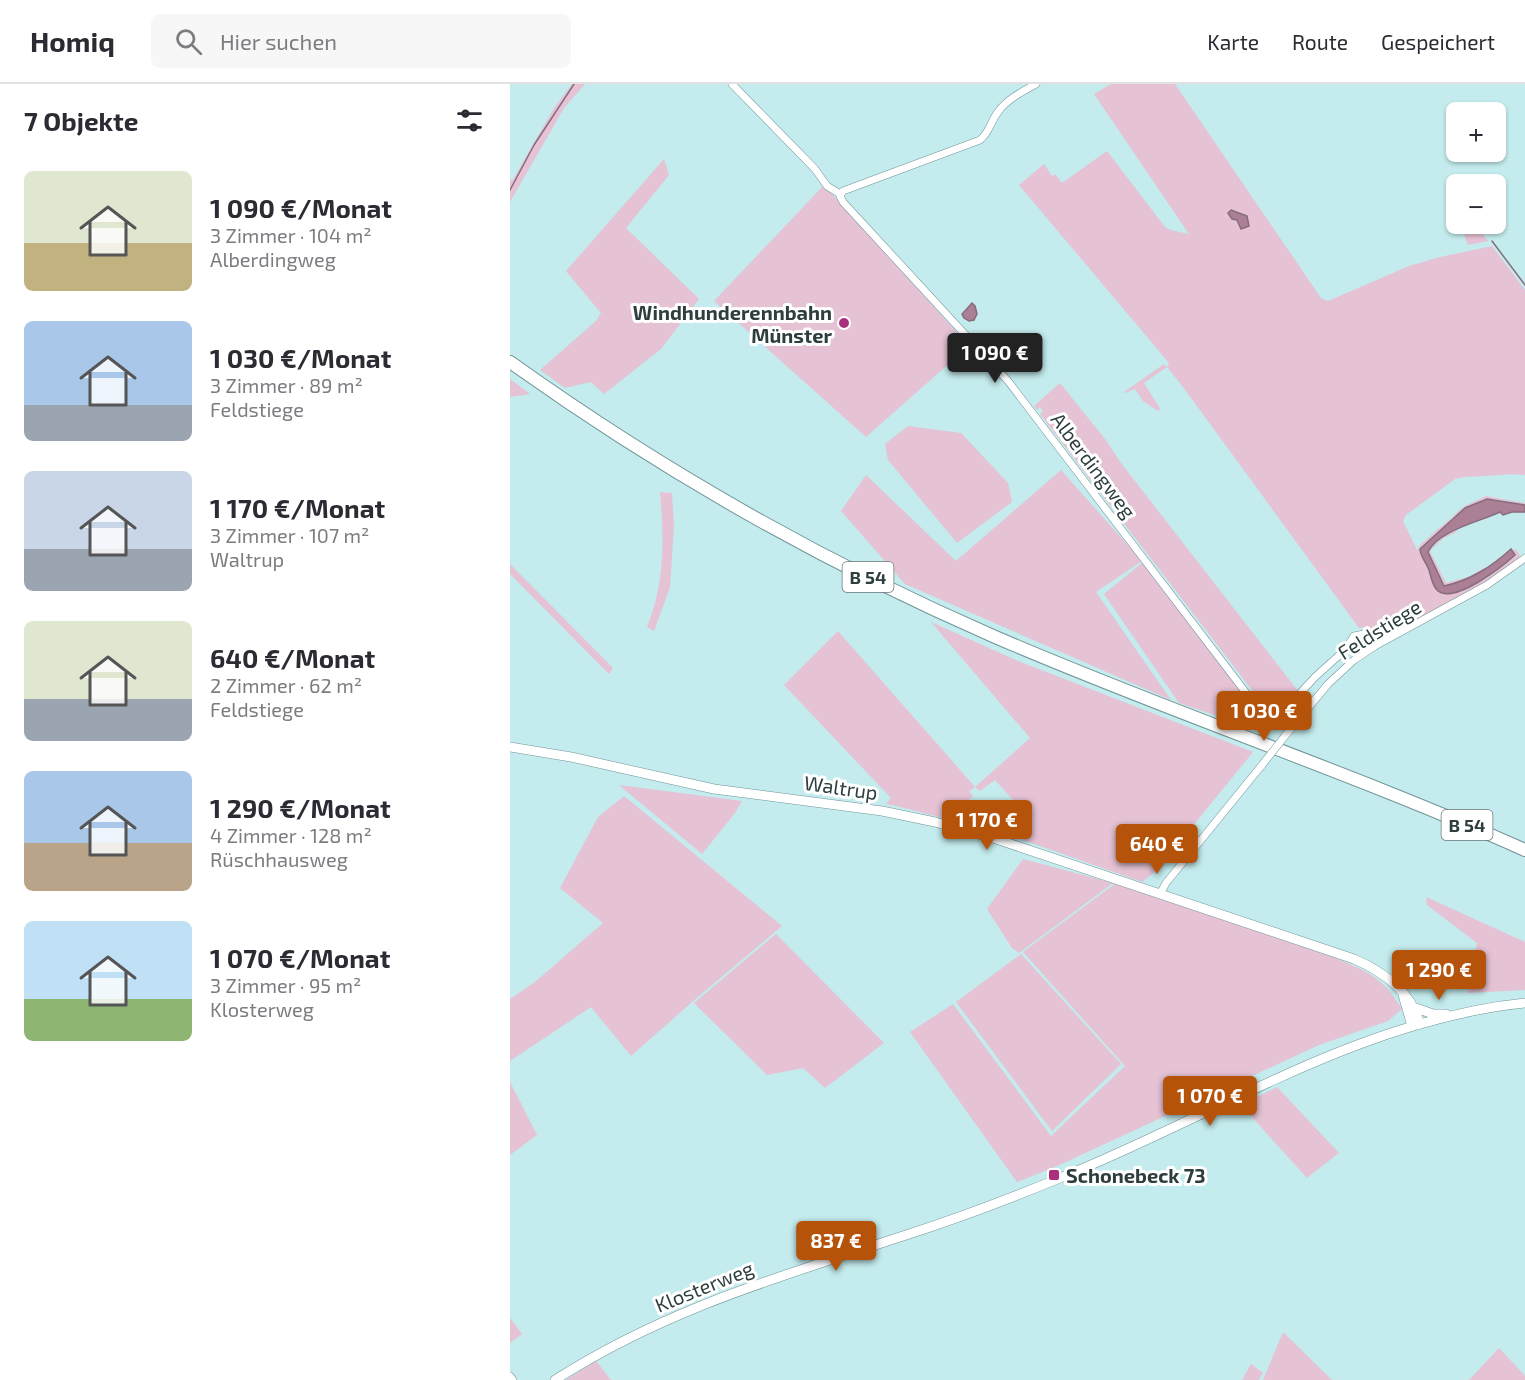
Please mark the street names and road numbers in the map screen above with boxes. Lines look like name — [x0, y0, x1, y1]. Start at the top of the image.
street label: Alberdingweg — [1047, 408, 1141, 522]
road number: B 54 — [842, 562, 894, 592]
street label: Feldstiege — [1333, 594, 1425, 664]
street label: Waltrup — [803, 770, 879, 804]
road number: B 54 — [1442, 810, 1492, 840]
street label: Klosterweg — [651, 1255, 757, 1317]

